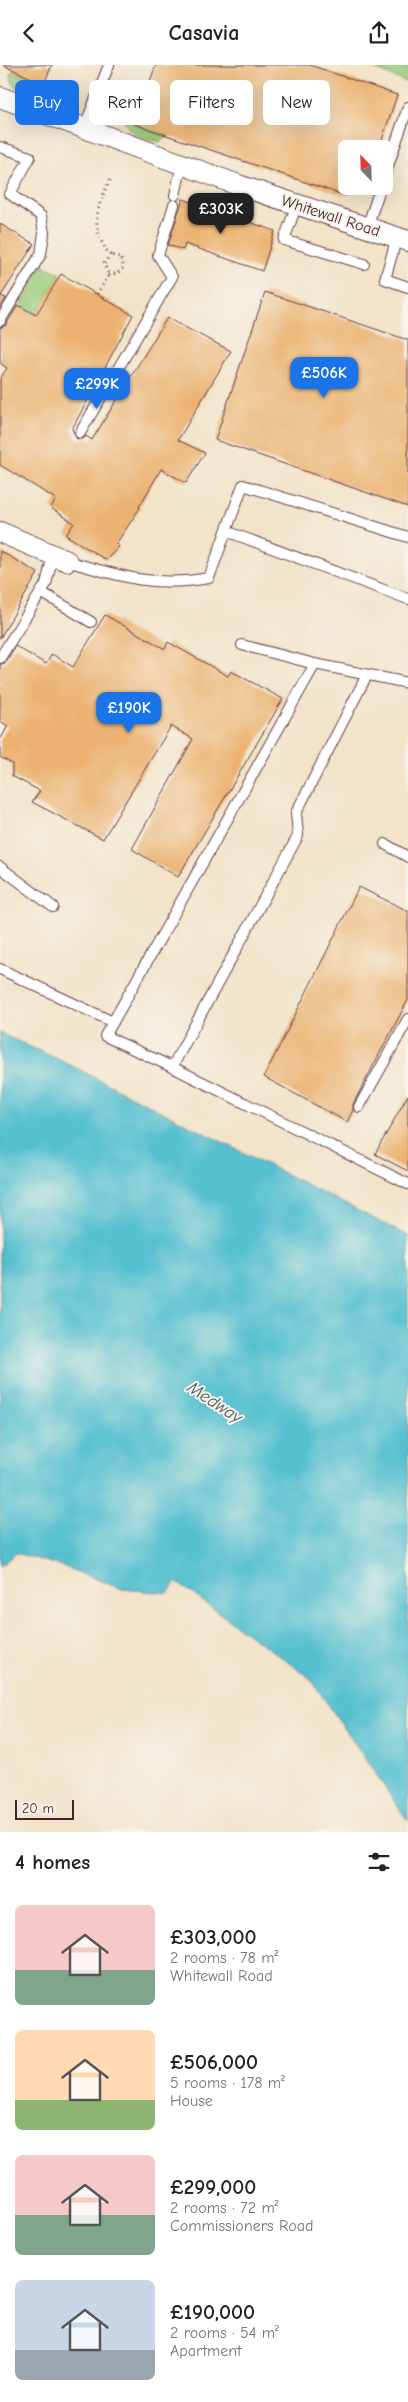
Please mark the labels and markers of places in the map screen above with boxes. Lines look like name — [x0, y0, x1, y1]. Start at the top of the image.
pin: £303K — [186, 193, 256, 235]
pin: £506K — [289, 357, 359, 399]
pin: £299K — [62, 367, 132, 410]
pin: £190K — [94, 691, 164, 734]

